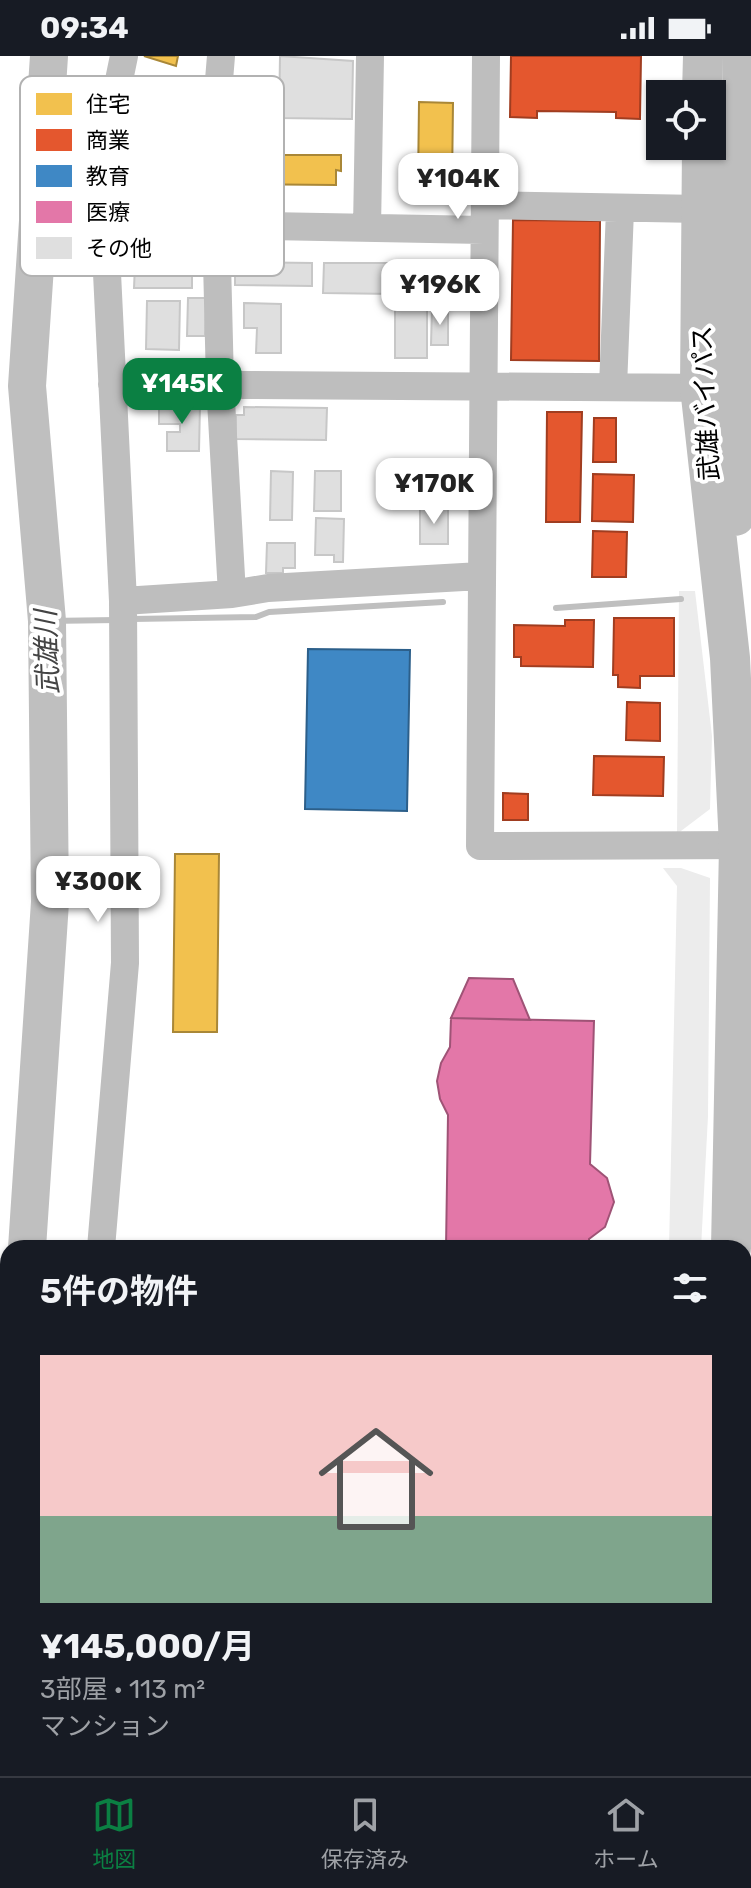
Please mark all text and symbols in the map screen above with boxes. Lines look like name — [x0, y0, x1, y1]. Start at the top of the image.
text: 09:34 — [40, 10, 129, 46]
legend — [20, 76, 284, 276]
map controls — [646, 80, 726, 160]
button: locate — [646, 80, 726, 160]
text: 住宅 — [86, 91, 130, 118]
text: 商業 — [86, 127, 130, 154]
pin: ¥104K — [402, 153, 514, 221]
text: 教育 — [86, 163, 130, 190]
text: ¥104K — [416, 163, 500, 194]
text: 医療 — [86, 199, 130, 226]
text: その他 — [86, 235, 152, 262]
pin: ¥196K — [384, 259, 496, 327]
text: ¥196K — [399, 269, 481, 300]
street label: 武雄バイパス — [686, 325, 726, 481]
pin: ¥145K — [126, 358, 238, 426]
text: ¥145K — [141, 368, 223, 399]
pin: ¥170K — [378, 458, 490, 526]
text: ¥170K — [394, 468, 474, 499]
water label: 武雄川 — [29, 606, 65, 695]
pin: ¥300K — [42, 856, 154, 924]
text: ¥300K — [54, 866, 142, 897]
icon: filters — [668, 1266, 712, 1310]
text: 5件の物件 — [40, 1271, 198, 1312]
icon: home — [304, 1407, 448, 1551]
text: ¥145,000/月 — [40, 1626, 255, 1667]
text: 3部屋 · 113 m² — [40, 1674, 205, 1705]
text: マンション — [40, 1711, 170, 1742]
tab: 地図 — [92, 1793, 136, 1873]
tab: 保存済み — [321, 1793, 409, 1873]
tab: ホーム — [593, 1793, 659, 1873]

